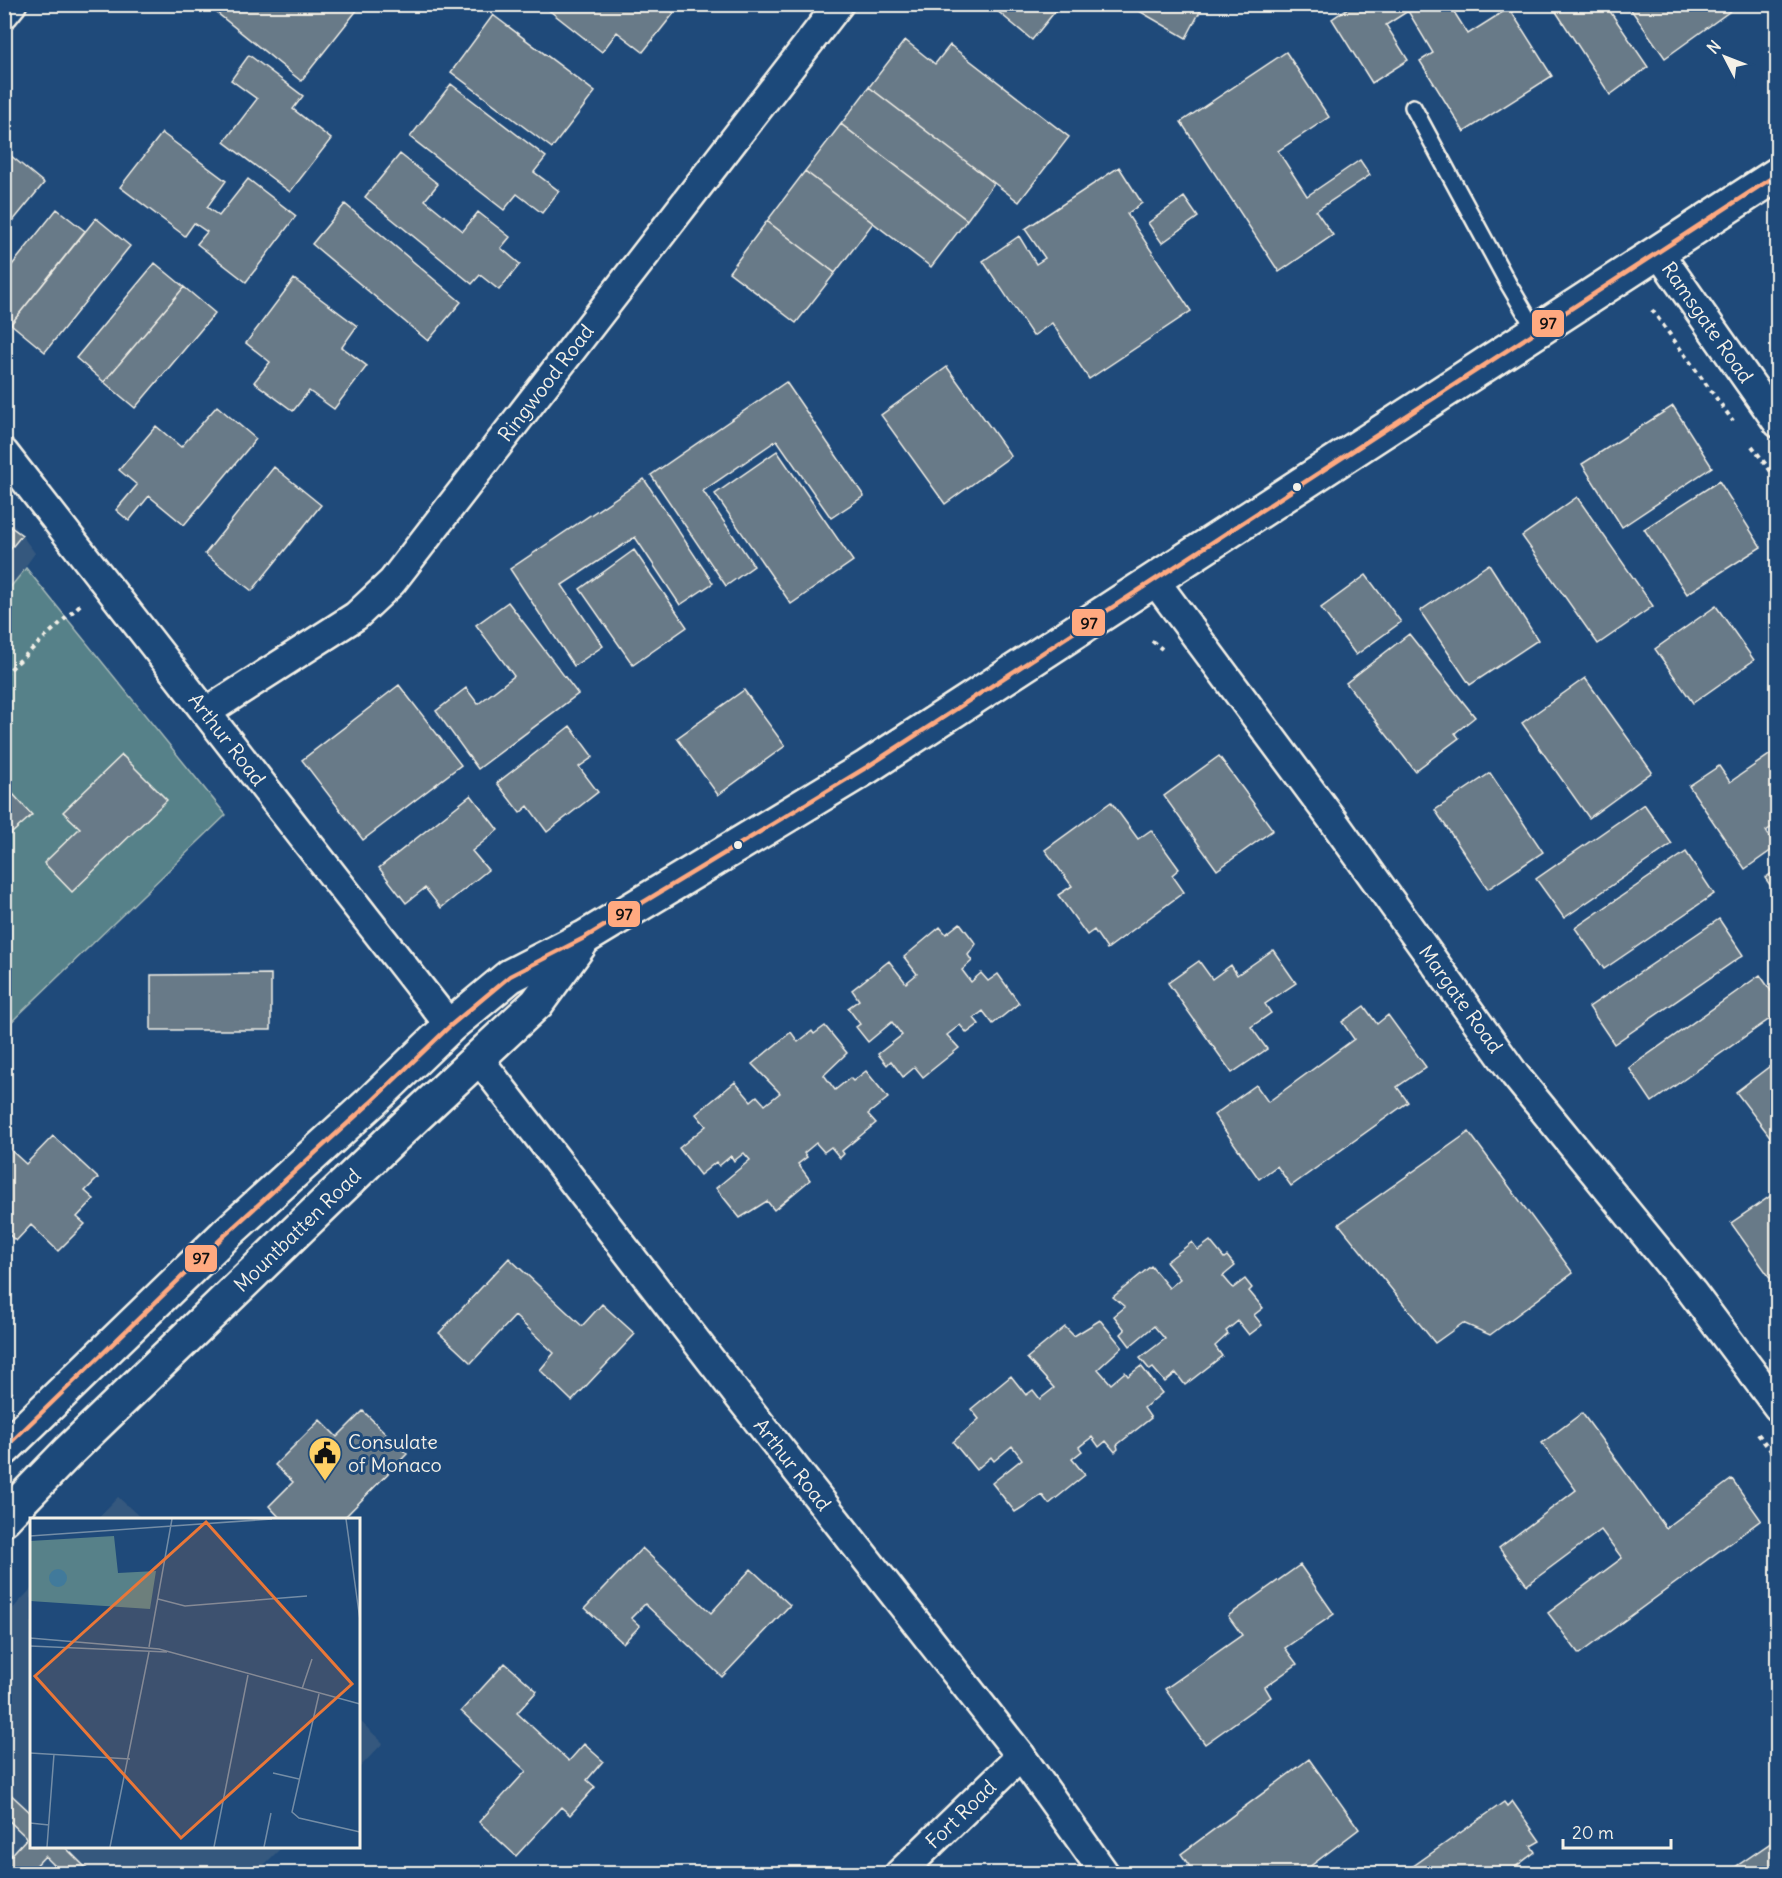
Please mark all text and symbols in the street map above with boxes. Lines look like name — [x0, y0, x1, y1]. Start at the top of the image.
north arrow — [1695, 27, 1755, 87]
text: N — [1703, 36, 1725, 58]
street label: Ramsgate Road — [1657, 257, 1759, 388]
line badge: 97 — [1531, 309, 1565, 338]
text: 97 — [1539, 313, 1557, 333]
street label: Ringwood Road — [492, 319, 599, 446]
unlabelled marker — [1291, 481, 1303, 493]
line badge: 97 — [1071, 608, 1106, 637]
text: 97 — [1080, 613, 1098, 633]
street label: Arthur Road — [183, 688, 271, 791]
unlabelled marker — [732, 839, 744, 851]
line badge: 97 — [607, 900, 641, 928]
text: 97 — [615, 904, 633, 924]
street label: Margate Road — [1414, 940, 1508, 1058]
street label: Mountbatten Road — [228, 1163, 366, 1297]
line badge: 97 — [184, 1244, 218, 1273]
text: 97 — [192, 1248, 210, 1268]
street label: Arthur Road — [749, 1413, 837, 1516]
place label: Consulate of Monaco — [348, 1429, 442, 1477]
public building icon: Consulate of Monaco — [307, 1435, 343, 1482]
inset map — [30, 1518, 360, 1848]
street label: Fort Road — [920, 1774, 1001, 1854]
scale bar — [1563, 1812, 1671, 1850]
text: 20 m — [1572, 1821, 1614, 1844]

